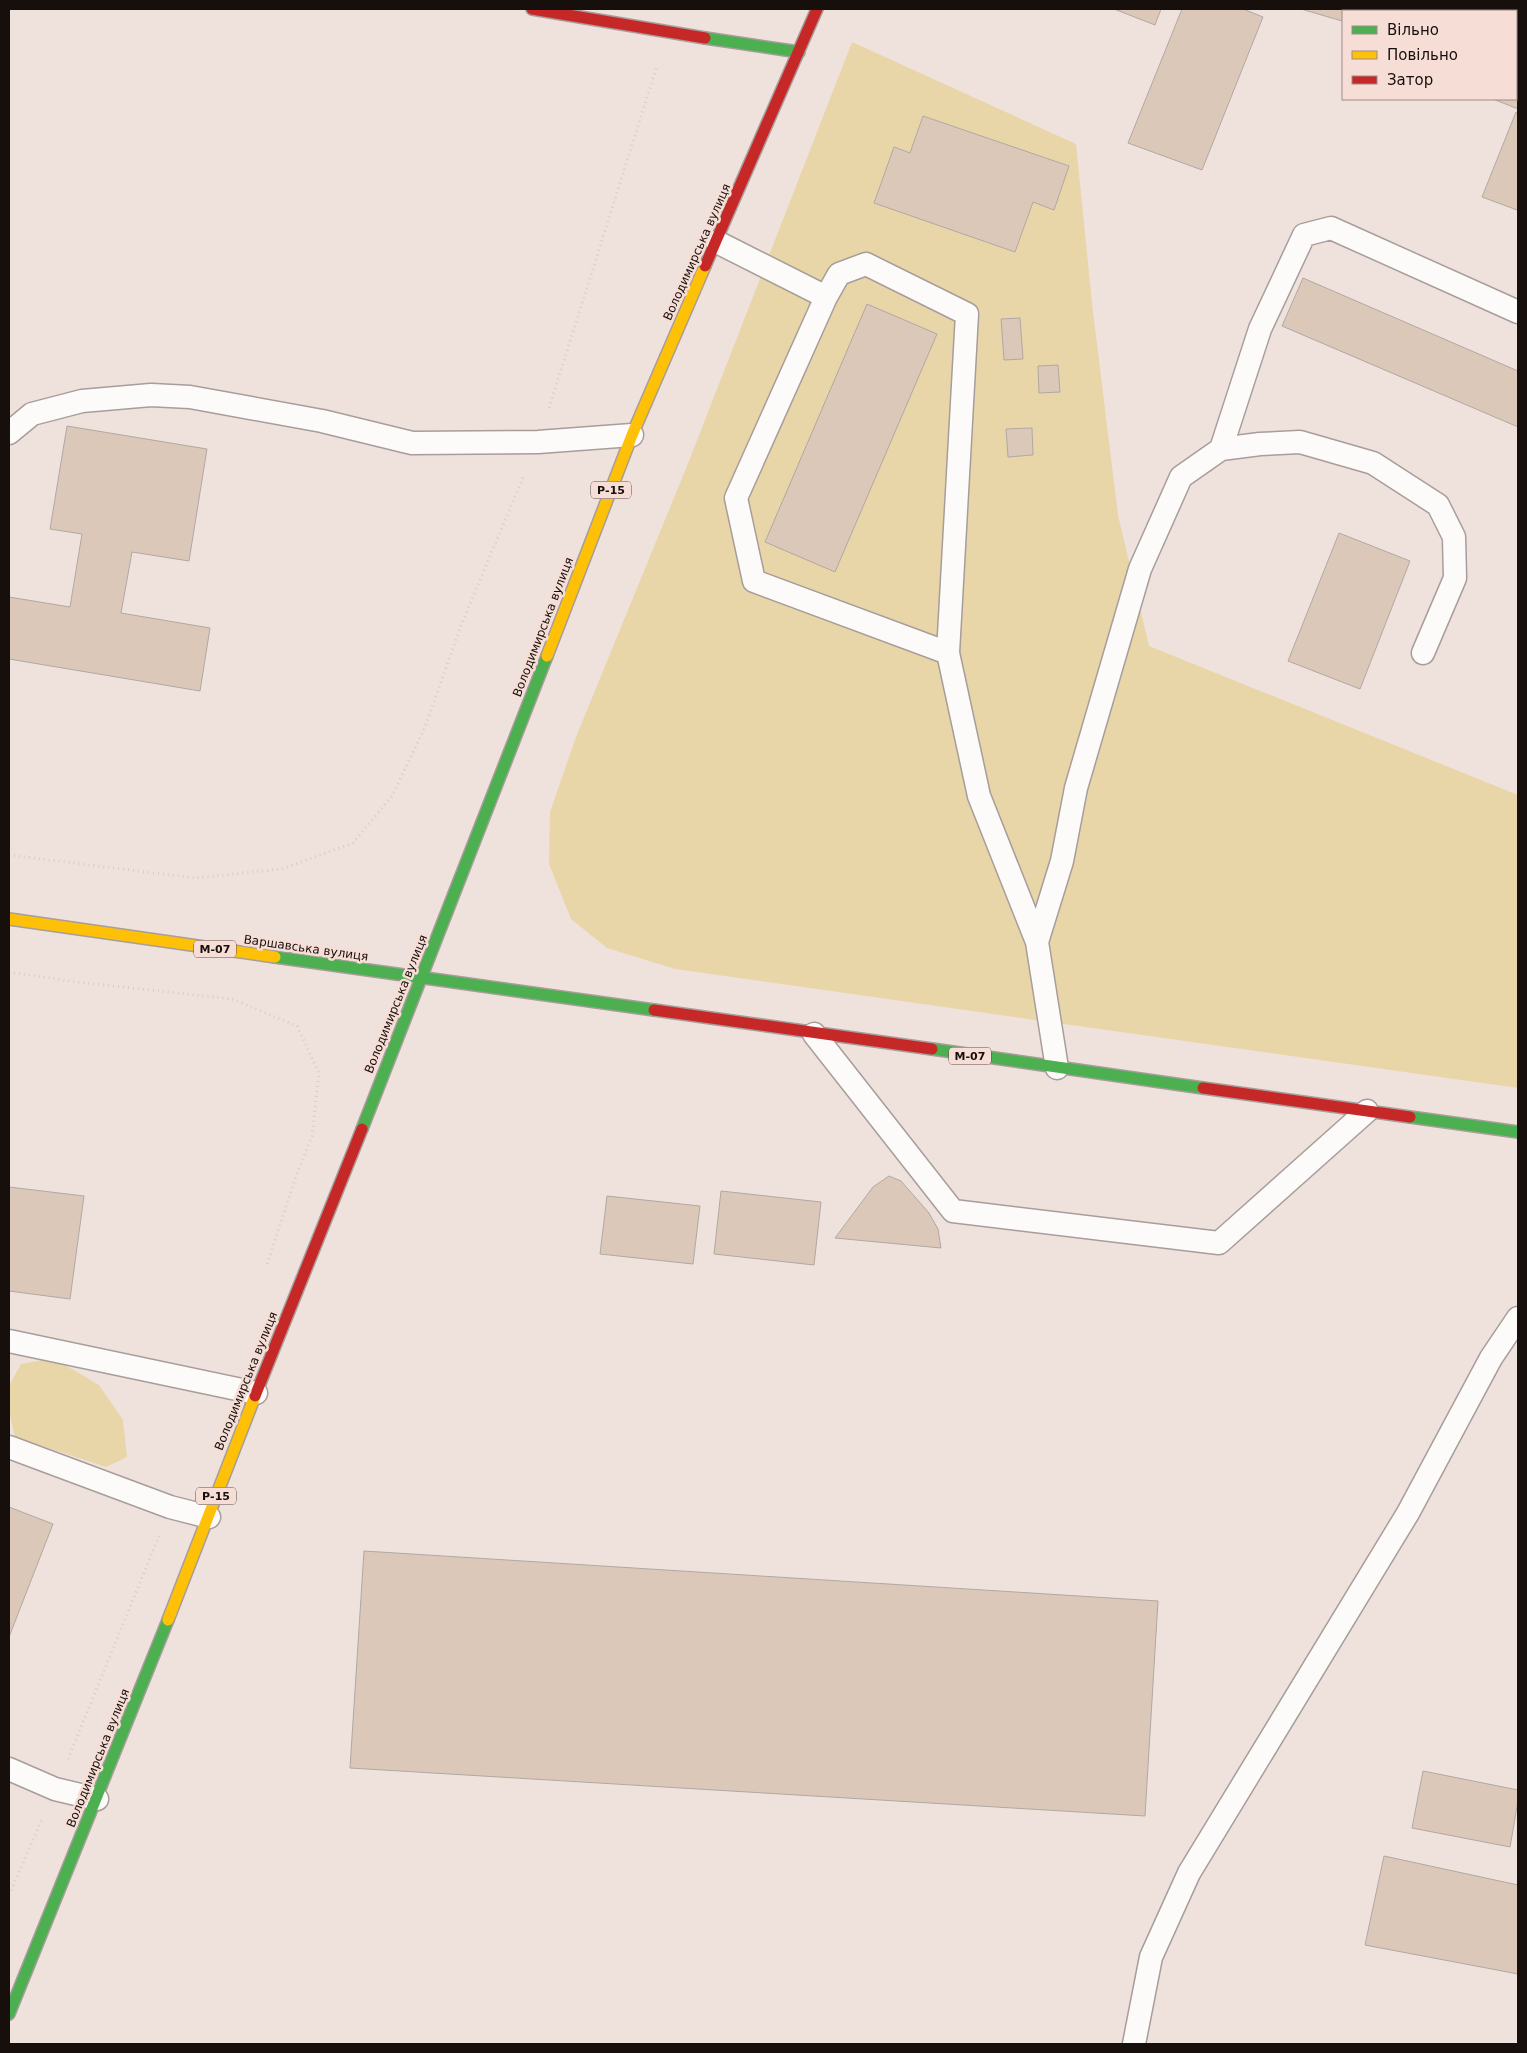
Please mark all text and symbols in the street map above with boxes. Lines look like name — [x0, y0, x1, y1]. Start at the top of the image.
legend — [1342, 10, 1517, 100]
text: Вільно — [1387, 21, 1439, 39]
text: Повільно — [1387, 46, 1458, 64]
text: Затор — [1387, 71, 1433, 89]
street label: Володимирська вулиця — [660, 181, 734, 323]
road number: Р-15 — [591, 482, 631, 498]
street label: Володимирська вулиця — [510, 555, 576, 699]
street label: Варшавська вулиця — [243, 932, 369, 964]
street label: Володимирська вулиця — [362, 933, 430, 1075]
road number: М-07 — [194, 941, 236, 958]
road number: М-07 — [949, 1048, 991, 1064]
street label: Володимирська вулиця — [212, 1310, 280, 1452]
road number: Р-15 — [196, 1488, 236, 1504]
street label: Володимирська вулиця — [64, 1687, 132, 1829]

